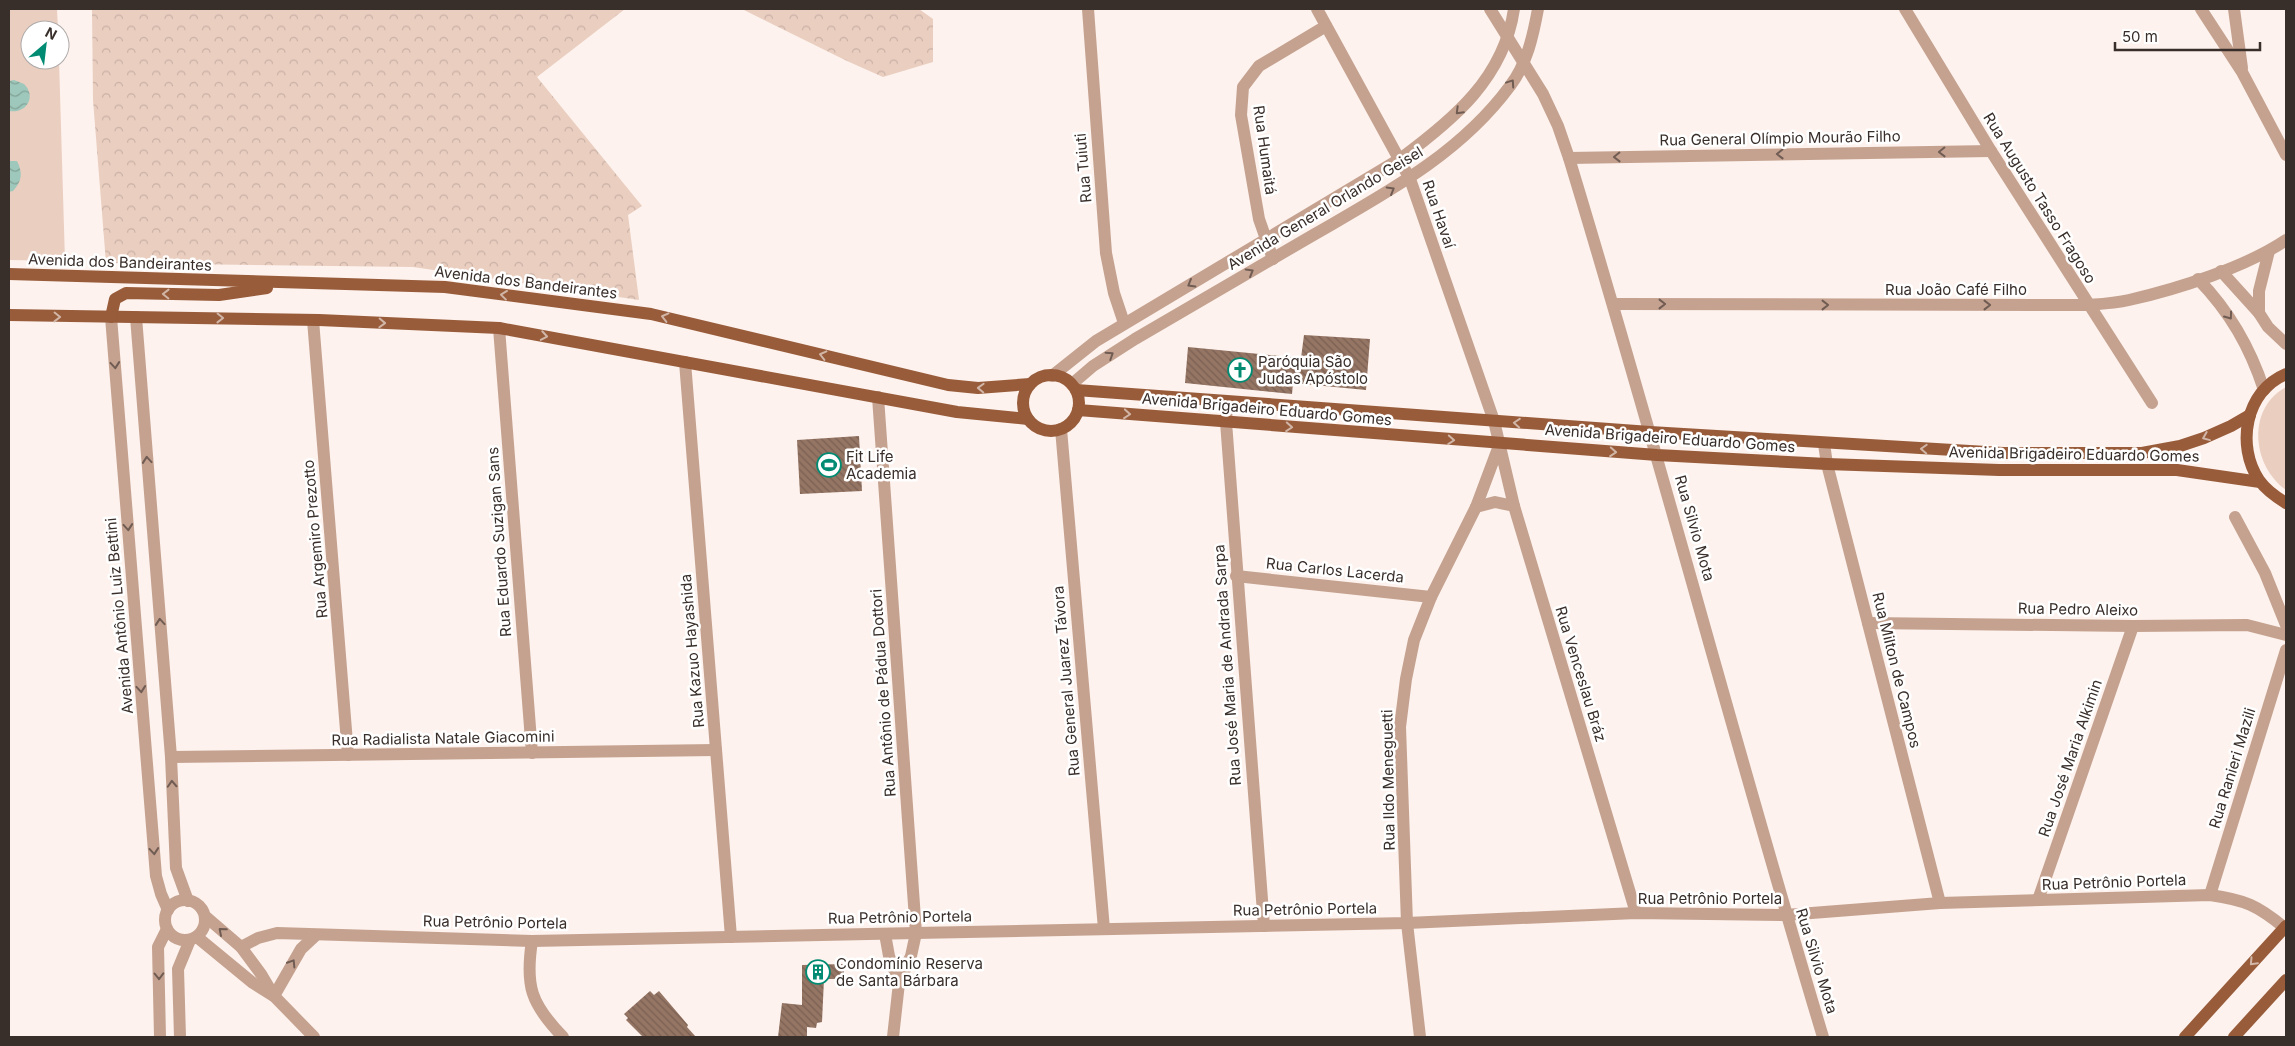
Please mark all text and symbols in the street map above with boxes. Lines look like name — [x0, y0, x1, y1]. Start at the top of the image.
north arrow — [20, 20, 70, 70]
scale bar — [2115, 20, 2260, 52]
text: N — [43, 23, 60, 43]
text: 50 m — [2122, 27, 2158, 46]
one-way arrow — [1505, 80, 1515, 89]
street label: Rua Humaitá — [1249, 104, 1281, 196]
one-way arrow — [1456, 106, 1465, 115]
street label: Rua Augusto Tasso Fragoso — [1979, 109, 2101, 287]
street label: Rua General Olímpio Mourão Filho — [1659, 126, 1901, 150]
street label: Rua Tuiuti — [1071, 132, 1095, 204]
street label: Avenida General Orlando Geisel — [1224, 142, 1426, 274]
one-way arrow — [1938, 147, 1946, 157]
one-way arrow — [1775, 149, 1783, 160]
one-way arrow — [1613, 152, 1620, 162]
street label: Rua Havaí — [1418, 177, 1460, 251]
one-way arrow — [1385, 187, 1394, 197]
street label: Avenida dos Bandeirantes — [28, 249, 212, 275]
street label: Avenida dos Bandeirantes — [434, 261, 618, 303]
one-way arrow — [1245, 269, 1254, 279]
one-way arrow — [1187, 278, 1196, 288]
street label: Rua João Café Filho — [1885, 280, 2027, 299]
one-way arrow — [162, 288, 170, 299]
one-way arrow — [499, 290, 507, 301]
one-way arrow — [1659, 299, 1667, 309]
one-way arrow — [1822, 300, 1829, 310]
one-way arrow — [1984, 300, 1992, 310]
one-way arrow — [2223, 310, 2232, 320]
one-way arrow — [54, 312, 62, 322]
one-way arrow — [660, 312, 669, 323]
one-way arrow — [216, 313, 224, 323]
one-way arrow — [379, 317, 387, 328]
one-way arrow — [540, 331, 548, 341]
one-way arrow — [818, 350, 827, 361]
one-way arrow — [1105, 351, 1114, 361]
place label: Paróquia São Judas Apóstolo — [1258, 352, 1368, 388]
church icon: Paróquia São Judas Apóstolo — [1227, 357, 1253, 383]
one-way arrow — [110, 361, 121, 369]
one-way arrow — [977, 382, 985, 393]
street label: Avenida Brigadeiro Eduardo Gomes — [1141, 389, 1393, 429]
one-way arrow — [1123, 408, 1131, 419]
one-way arrow — [1513, 418, 1521, 429]
street label: Avenida Brigadeiro Eduardo Gomes — [1544, 420, 1796, 456]
one-way arrow — [1285, 421, 1293, 432]
one-way arrow — [2202, 430, 2211, 441]
one-way arrow — [1447, 434, 1455, 445]
street label: Avenida Brigadeiro Eduardo Gomes — [1948, 442, 2200, 466]
one-way arrow — [1920, 443, 1928, 454]
street label: Rua Eduardo Suzigan Sans — [483, 446, 515, 638]
one-way arrow — [1609, 446, 1617, 457]
place label: Fit Life Academia — [846, 447, 917, 483]
sports icon: Fit Life Academia — [816, 452, 842, 478]
one-way arrow — [142, 456, 153, 464]
street label: Rua Argemiro Prezotto — [299, 459, 331, 619]
street label: Rua Silvio Mota — [1671, 473, 1719, 583]
street label: Avenida Antônio Luiz Bettini — [101, 517, 137, 715]
one-way arrow — [123, 523, 134, 531]
street label: Rua José Maria de Andrada Sarpa — [1209, 544, 1245, 786]
street label: Rua Carlos Lacerda — [1265, 553, 1405, 587]
street label: Rua Kazuo Hayashida — [676, 573, 708, 729]
street label: Rua General Juarez Távora — [1048, 585, 1084, 777]
street label: Rua Antônio de Pádua Dottori — [866, 588, 900, 798]
street label: Rua Milton de Campos — [1868, 590, 1926, 750]
street label: Rua Pedro Aleixo — [2018, 598, 2138, 620]
street label: Rua Venceslau Bráz — [1551, 604, 1611, 744]
one-way arrow — [155, 618, 166, 626]
street label: Rua José Maria Alkimin — [2034, 677, 2106, 839]
one-way arrow — [135, 685, 146, 693]
street label: Rua Ranieri Mazili — [2205, 705, 2259, 831]
street label: Rua Ildo Meneguetti — [1377, 709, 1399, 851]
street label: Rua Radialista Natale Giacomini — [331, 727, 555, 749]
one-way arrow — [167, 780, 178, 788]
one-way arrow — [148, 847, 159, 855]
street label: Rua Petrônio Portela — [2042, 870, 2186, 894]
street label: Rua Petrônio Portela — [1638, 889, 1782, 908]
street label: Rua Petrônio Portela — [1233, 898, 1377, 920]
street label: Rua Petrônio Portela — [828, 906, 972, 928]
street label: Rua Silvio Mota — [1792, 906, 1842, 1016]
street label: Rua Petrônio Portela — [423, 911, 567, 933]
one-way arrow — [219, 928, 228, 937]
place label: Condomínio Reserva de Santa Bárbara — [836, 954, 983, 990]
one-way arrow — [2250, 956, 2259, 965]
building icon: Condomínio Reserva de Santa Bárbara — [805, 959, 831, 985]
one-way arrow — [286, 960, 296, 969]
one-way arrow — [153, 972, 164, 980]

